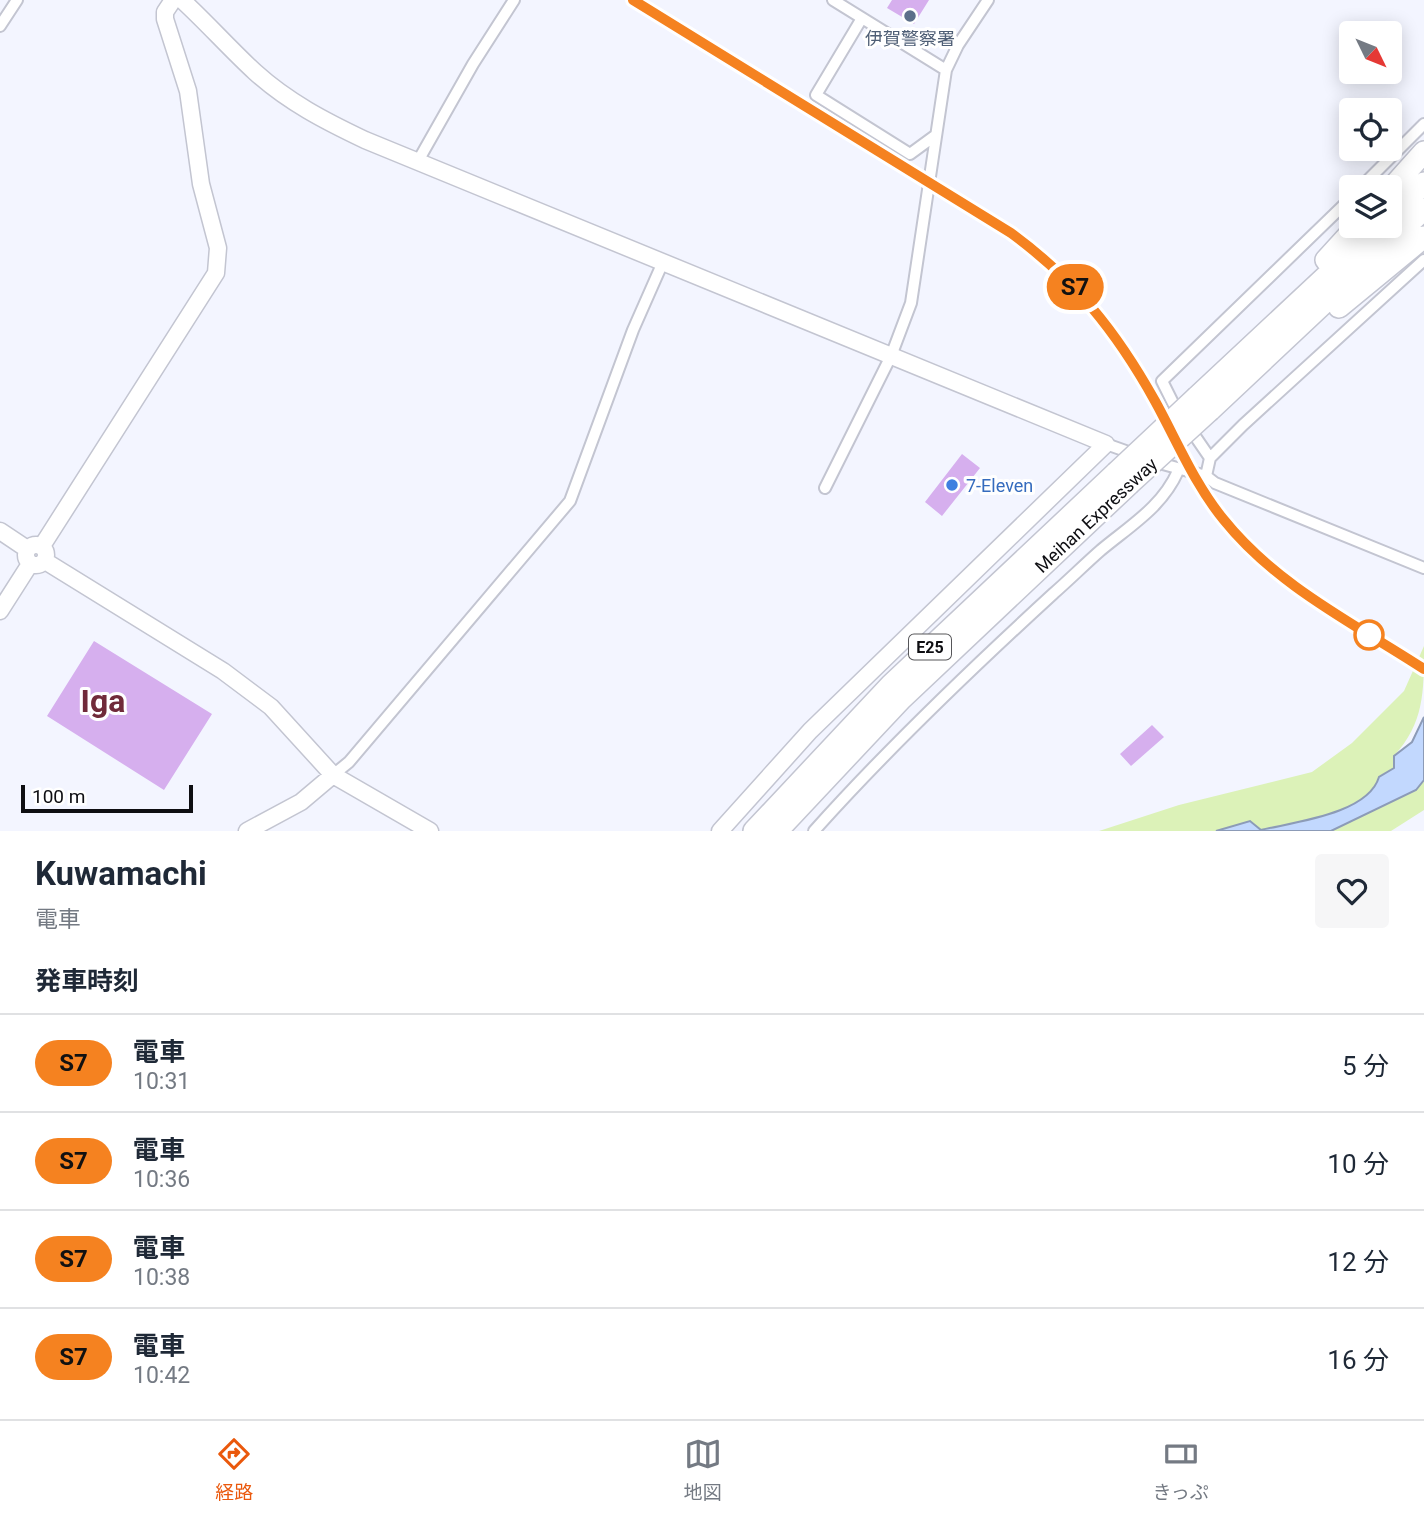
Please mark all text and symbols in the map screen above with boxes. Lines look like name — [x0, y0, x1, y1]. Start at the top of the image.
marker: 伊賀警察署 — [902, 8, 918, 24]
north arrow — [1339, 21, 1402, 84]
map controls — [1339, 21, 1402, 238]
place label: 伊賀警察署 — [865, 28, 955, 49]
button: locate — [1339, 98, 1402, 161]
button: layers — [1339, 175, 1402, 238]
line badge: S7 — [1044, 264, 1106, 310]
text: S7 — [1061, 273, 1089, 301]
street label: Meihan Expressway — [1031, 453, 1162, 577]
place label: 7-Eleven — [966, 475, 1033, 496]
marker: 7-Eleven — [944, 477, 960, 493]
unlabelled marker — [1354, 620, 1384, 650]
road number: E25 — [909, 634, 951, 660]
district label: Iga — [81, 682, 125, 720]
scale bar — [21, 782, 192, 814]
text: 100 m — [32, 785, 85, 808]
text: Kuwamachi — [35, 854, 207, 893]
button: heart — [1315, 854, 1389, 928]
text: 電車 — [35, 906, 81, 933]
text: 発車時刻 — [35, 966, 139, 996]
text: 電車 — [133, 1037, 185, 1067]
text: S7 — [59, 1049, 88, 1077]
text: 5 分 — [1342, 1051, 1389, 1081]
text: 10:31 — [133, 1068, 190, 1095]
text: 電車 — [133, 1135, 185, 1165]
text: S7 — [59, 1147, 88, 1175]
text: 10 分 — [1327, 1149, 1389, 1179]
text: 10:36 — [133, 1166, 190, 1193]
text: 電車 — [133, 1233, 185, 1263]
text: S7 — [59, 1245, 88, 1273]
text: 12 分 — [1327, 1247, 1389, 1277]
text: 10:38 — [133, 1264, 190, 1291]
text: 電車 — [133, 1331, 185, 1361]
text: S7 — [59, 1343, 88, 1371]
text: 16 分 — [1327, 1345, 1389, 1375]
text: 10:42 — [133, 1362, 190, 1389]
tab: 経路 — [215, 1435, 253, 1504]
tab: 地図 — [684, 1435, 722, 1504]
tab: きっぷ — [1152, 1435, 1209, 1504]

